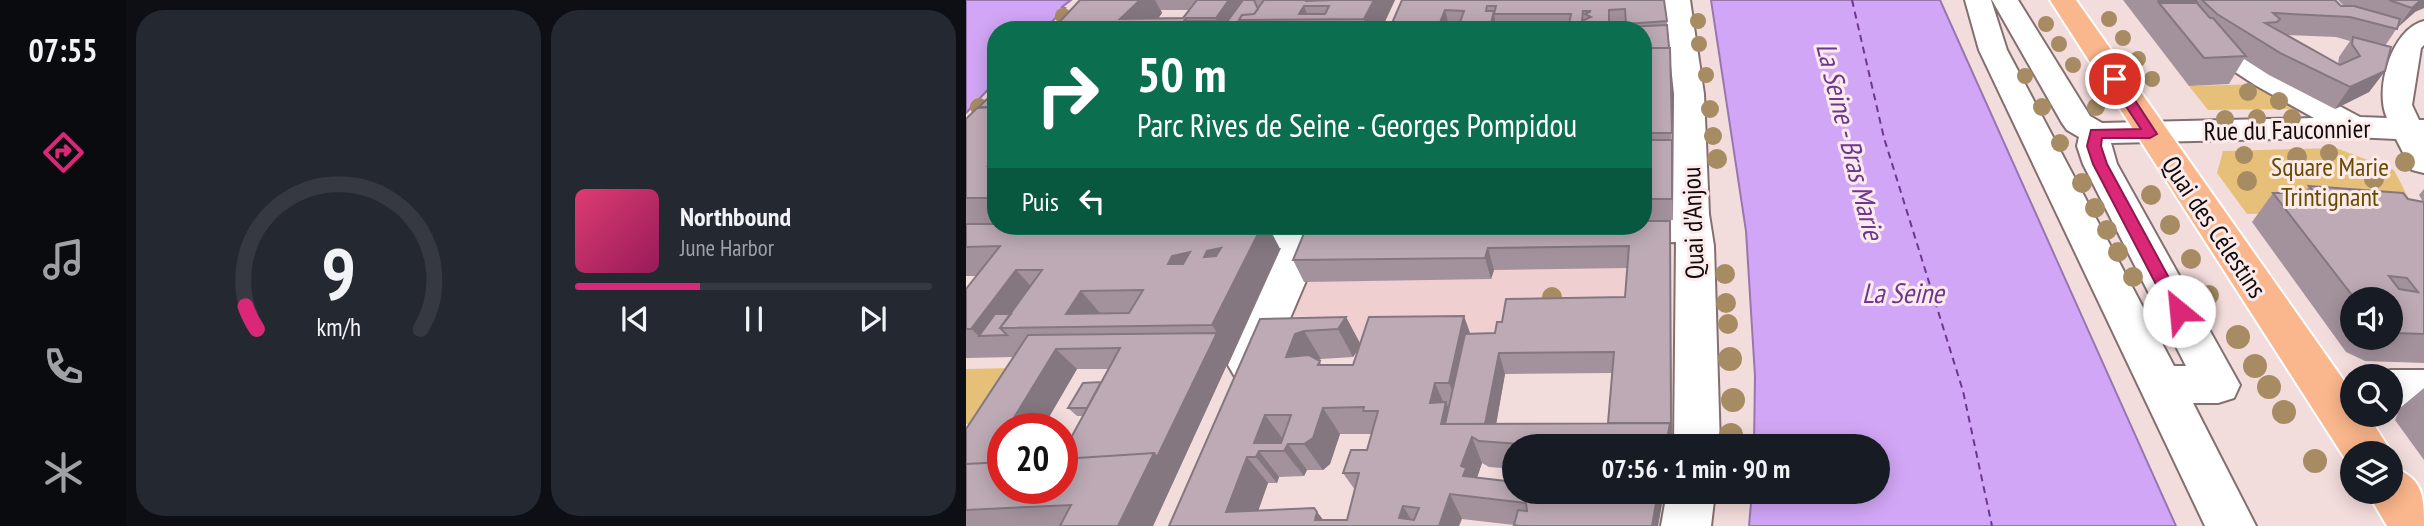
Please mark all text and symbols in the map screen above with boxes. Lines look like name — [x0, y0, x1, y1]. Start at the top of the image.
text: 07:55 — [28, 29, 98, 71]
water label: La Seine - Bras Marie — [1808, 39, 1893, 245]
text: 50 m — [1137, 42, 1226, 106]
icon: right — [1022, 49, 1113, 140]
pin — [2085, 49, 2145, 109]
icon: arrive — [2096, 60, 2134, 98]
text: Parc Rives de Seine - Georges Pompidou — [1137, 104, 1577, 146]
street label: Rue du Fauconnier — [2203, 112, 2371, 147]
icon: directions — [39, 128, 88, 177]
street label: Quai des Célestins — [2155, 150, 2274, 304]
park label: Square Marie Trintignant — [2271, 150, 2389, 213]
street label: Quai d'Anjou — [1674, 166, 1711, 280]
icon: left — [1073, 182, 1111, 220]
text: Puis — [1022, 185, 1059, 218]
text: Northbound — [680, 200, 791, 233]
text: 9 — [321, 225, 356, 319]
text: June Harbor — [680, 233, 774, 262]
icon: music — [39, 235, 88, 284]
water label: La Seine — [1862, 274, 1946, 311]
position arrow — [2142, 274, 2216, 348]
map controls — [2340, 287, 2403, 504]
button: sound — [2340, 287, 2403, 350]
icon: previous — [616, 300, 654, 338]
icon: pause — [735, 300, 773, 338]
icon: next — [854, 300, 892, 338]
text: km/h — [316, 311, 361, 343]
icon: phone — [39, 342, 88, 391]
button: search — [2340, 364, 2403, 427]
speed limit sign: 20 — [987, 413, 1078, 504]
button: layers — [2340, 441, 2403, 504]
icon: climate — [39, 448, 88, 497]
text: 07:56 · 1 min · 90 m — [1602, 452, 1790, 485]

